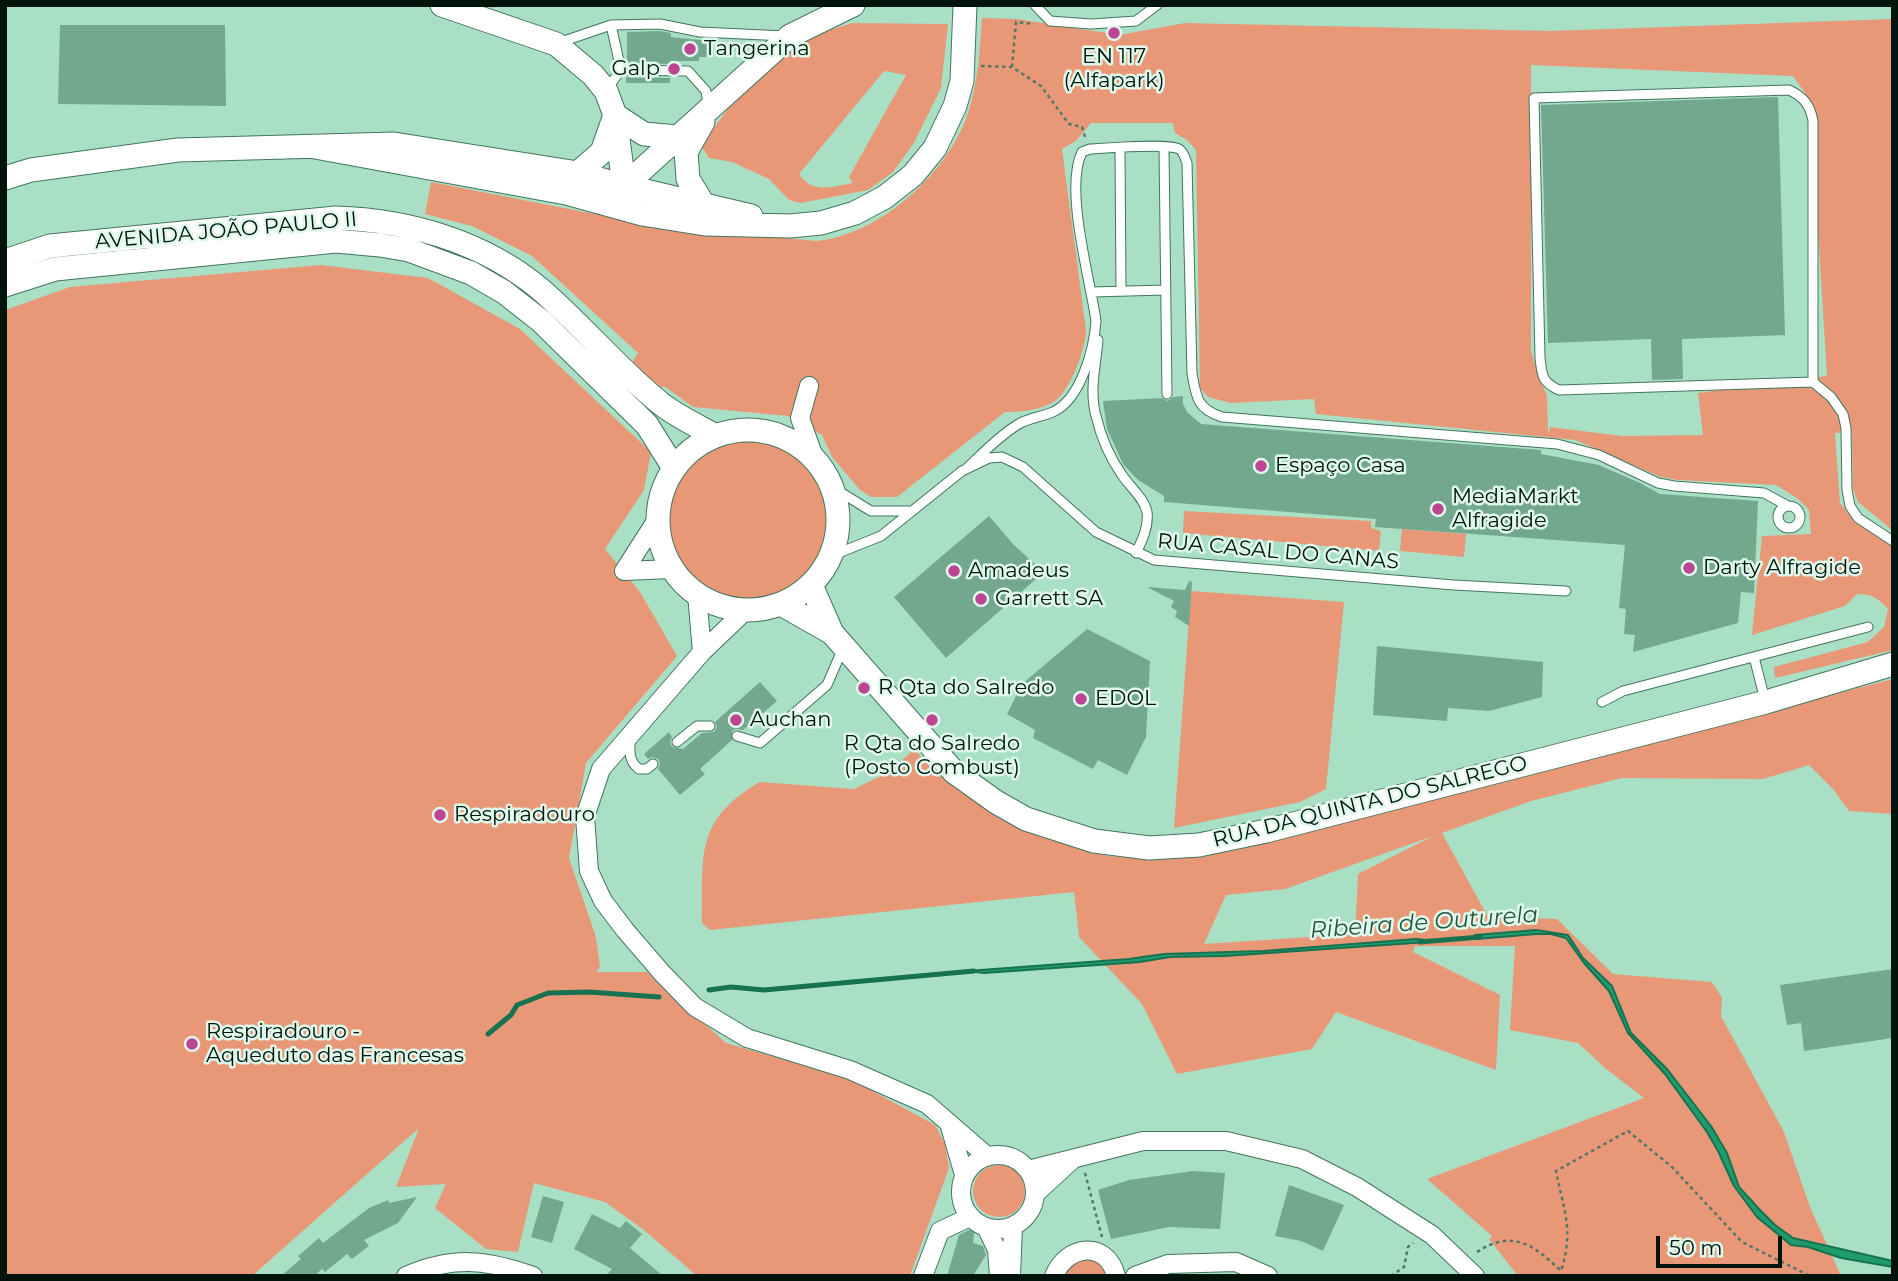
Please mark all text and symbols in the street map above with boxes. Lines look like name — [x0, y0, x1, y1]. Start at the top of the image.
marker: EN 117 (Alfapark) — [1106, 25, 1122, 41]
place label: Tangerina — [704, 36, 810, 62]
marker: Tangerina — [682, 41, 698, 57]
place label: EN 117 (Alfapark) — [1063, 44, 1165, 94]
place label: Galp — [611, 56, 660, 82]
marker: Galp — [666, 61, 682, 77]
street label: AVENIDA JOÃO PAULO II — [94, 207, 358, 255]
place label: Espaço Casa — [1275, 453, 1406, 479]
marker: Espaço Casa — [1253, 458, 1269, 474]
place label: MediaMarkt Alfragide — [1452, 484, 1579, 534]
marker: MediaMarkt Alfragide — [1430, 501, 1446, 517]
street label: RUA CASAL DO CANAS — [1156, 529, 1400, 575]
place label: Darty Alfragide — [1703, 555, 1861, 581]
place label: Amadeus — [968, 558, 1069, 584]
marker: Darty Alfragide — [1681, 560, 1697, 576]
marker: Amadeus — [946, 563, 962, 579]
place label: Garrett SA — [995, 586, 1103, 612]
marker: Garrett SA — [973, 591, 989, 607]
place label: R Qta do Salredo — [878, 675, 1055, 701]
marker: R Qta do Salredo — [856, 680, 872, 696]
place label: EDOL — [1095, 686, 1156, 712]
marker: EDOL — [1073, 691, 1089, 707]
place label: Auchan — [750, 707, 831, 733]
marker: Auchan — [728, 712, 744, 728]
marker: R Qta do Salredo (Posto Combust) — [924, 712, 940, 728]
place label: R Qta do Salredo (Posto Combust) — [844, 731, 1020, 781]
street label: RUA DA QUINTA DO SALREGO — [1210, 751, 1530, 853]
place label: Respiradouro — [454, 802, 595, 828]
marker: Respiradouro — [432, 807, 448, 823]
water label: Ribeira de Outurela — [1309, 901, 1539, 945]
place label: Respiradouro - Aqueduto das Francesas — [206, 1019, 464, 1069]
marker: Respiradouro - Aqueduto das Francesas — [184, 1036, 200, 1052]
scale bar — [1660, 1222, 1786, 1266]
text: 50 m — [1669, 1235, 1723, 1260]

